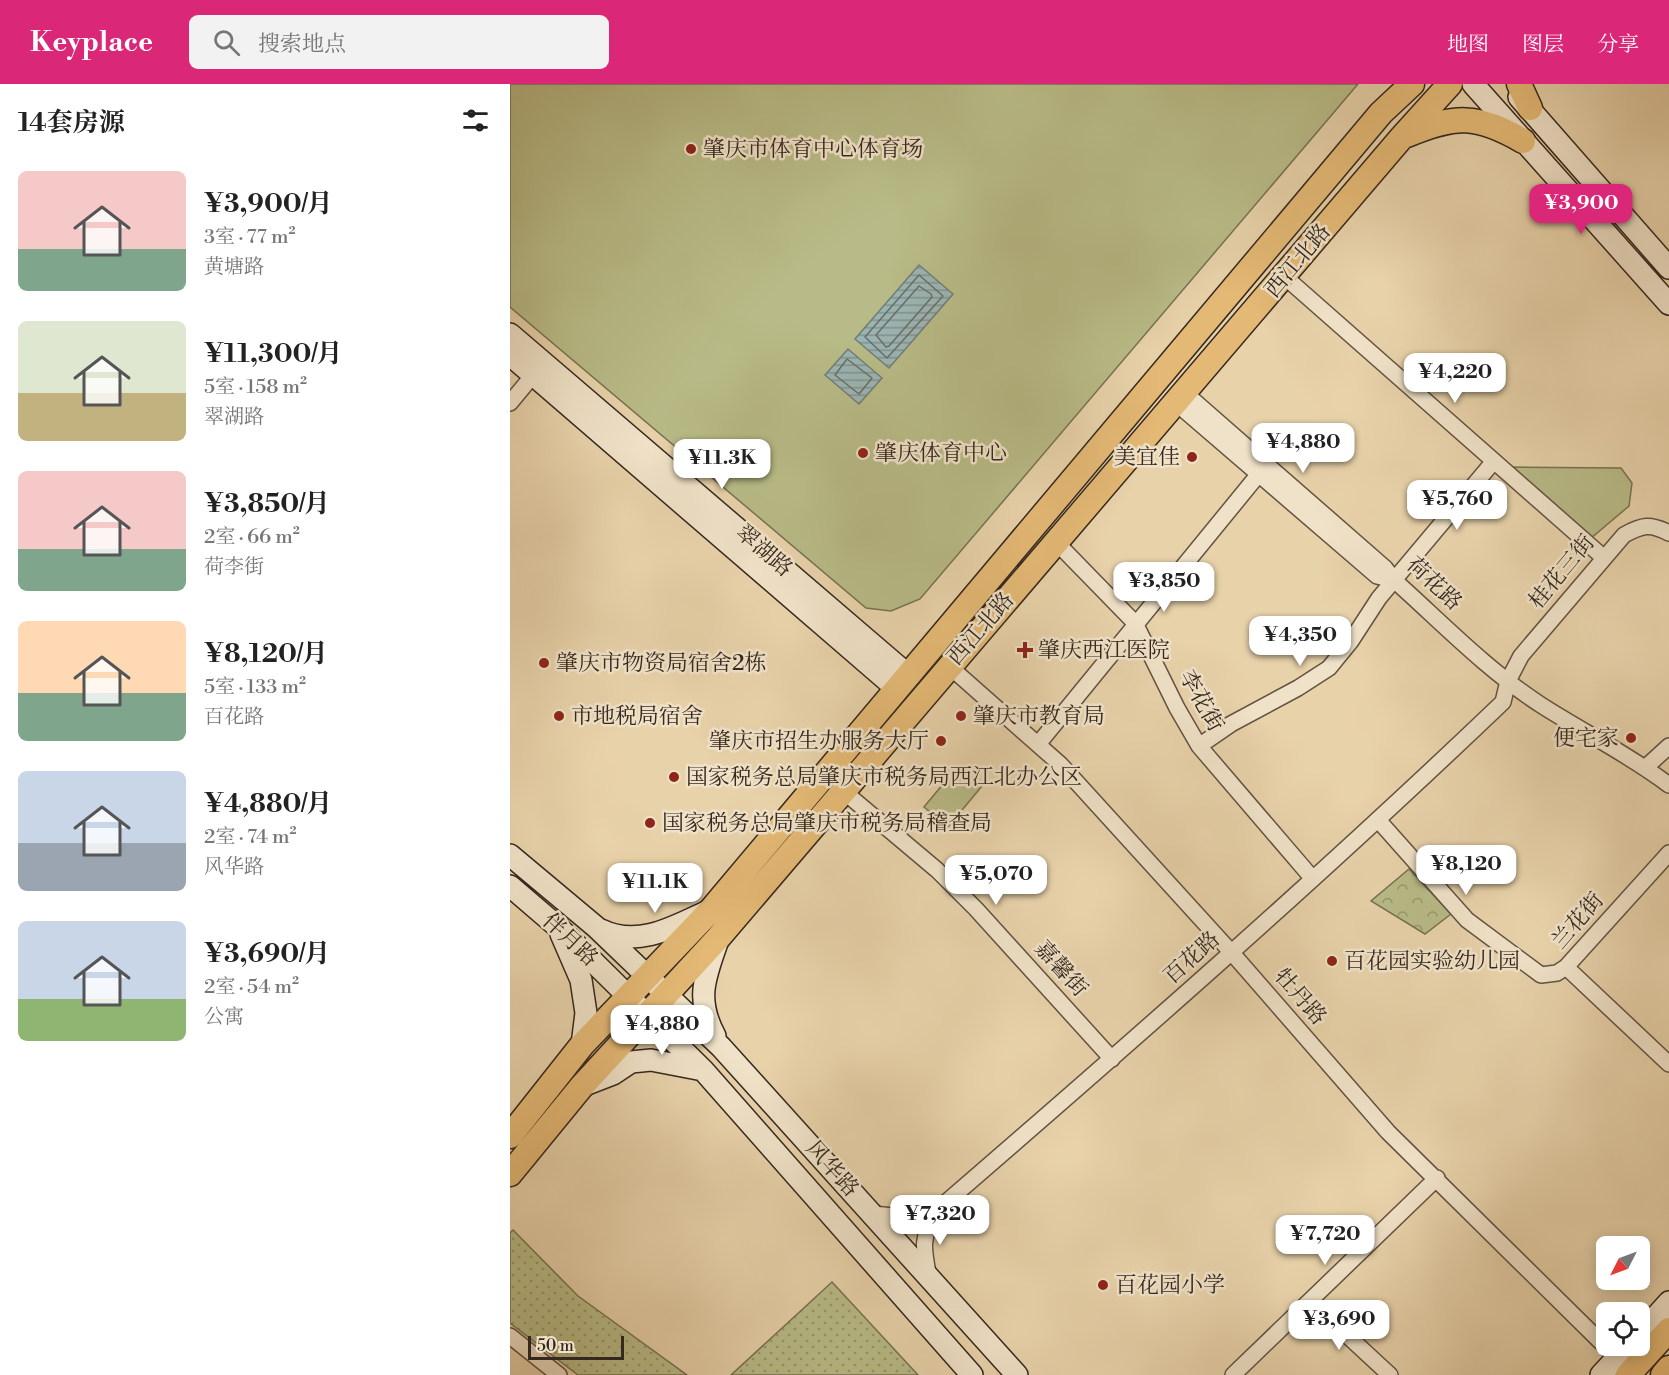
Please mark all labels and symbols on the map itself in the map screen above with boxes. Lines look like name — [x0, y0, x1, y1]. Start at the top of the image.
place label: 肇庆市体育中心体育场 — [703, 136, 923, 163]
marker: 肇庆市体育中心体育场 — [684, 142, 698, 156]
pin: ¥3,900 — [1532, 184, 1630, 235]
street label: 西江北路 — [1259, 219, 1337, 303]
pin: ¥4,220 — [1406, 353, 1504, 404]
pin: ¥4,880 — [1254, 423, 1352, 474]
pin: ¥11.3K — [673, 439, 771, 490]
place label: 肇庆体育中心 — [875, 440, 1007, 467]
place label: 美宜佳 — [1114, 444, 1180, 471]
marker: 肇庆体育中心 — [856, 446, 870, 460]
marker: 美宜佳 — [1185, 450, 1199, 464]
pin: ¥5,760 — [1408, 480, 1506, 531]
street label: 翠湖路 — [730, 519, 798, 583]
street label: 桂花三街 — [1523, 530, 1601, 614]
street label: 荷花路 — [1401, 552, 1467, 616]
pin: ¥3,850 — [1115, 562, 1213, 613]
street label: 西江北路 — [942, 587, 1020, 671]
pin: ¥4,350 — [1251, 616, 1349, 667]
place label: 肇庆西江医院 — [1038, 637, 1170, 664]
marker: 肇庆西江医院 — [1016, 641, 1034, 659]
place label: 肇庆市物资局宿舍2栋 — [556, 650, 767, 677]
marker: 肇庆市物资局宿舍2栋 — [537, 656, 551, 670]
street label: 李花街 — [1173, 666, 1229, 736]
place label: 市地税局宿舍 — [571, 703, 703, 730]
place label: 肇庆市教育局 — [973, 703, 1105, 730]
marker: 市地税局宿舍 — [552, 709, 566, 723]
marker: 肇庆市教育局 — [954, 709, 968, 723]
place label: 便宅家 — [1553, 725, 1619, 752]
place label: 肇庆市招生办服务大厅 — [709, 728, 929, 755]
marker: 便宅家 — [1624, 731, 1638, 745]
marker: 肇庆市招生办服务大厅 — [934, 734, 948, 748]
place label: 国家税务总局肇庆市税务局西江北办公区 — [686, 764, 1082, 791]
marker: 国家税务总局肇庆市税务局西江北办公区 — [667, 770, 681, 784]
place label: 国家税务总局肇庆市税务局稽查局 — [662, 810, 992, 837]
marker: 国家税务总局肇庆市税务局稽查局 — [643, 816, 657, 830]
pin: ¥8,120 — [1417, 845, 1515, 896]
pin: ¥5,070 — [947, 855, 1045, 906]
pin: ¥11.1K — [606, 863, 704, 914]
street label: 兰花街 — [1546, 887, 1610, 955]
street label: 伴月路 — [537, 908, 603, 972]
street label: 百花路 — [1158, 926, 1226, 990]
street label: 嘉馨街 — [1029, 935, 1093, 1003]
place label: 百花园实验幼儿园 — [1344, 948, 1520, 975]
marker: 百花园实验幼儿园 — [1325, 954, 1339, 968]
street label: 牡丹路 — [1268, 963, 1332, 1031]
pin: ¥4,880 — [613, 1005, 711, 1056]
street label: 风华路 — [800, 1135, 864, 1203]
pin: ¥7,320 — [891, 1195, 989, 1246]
pin: ¥7,720 — [1276, 1215, 1374, 1266]
north arrow — [1596, 1236, 1650, 1290]
place label: 百花园小学 — [1115, 1272, 1225, 1299]
marker: 百花园小学 — [1096, 1278, 1110, 1292]
pin: ¥3,690 — [1290, 1300, 1388, 1351]
scale bar — [528, 1333, 624, 1360]

